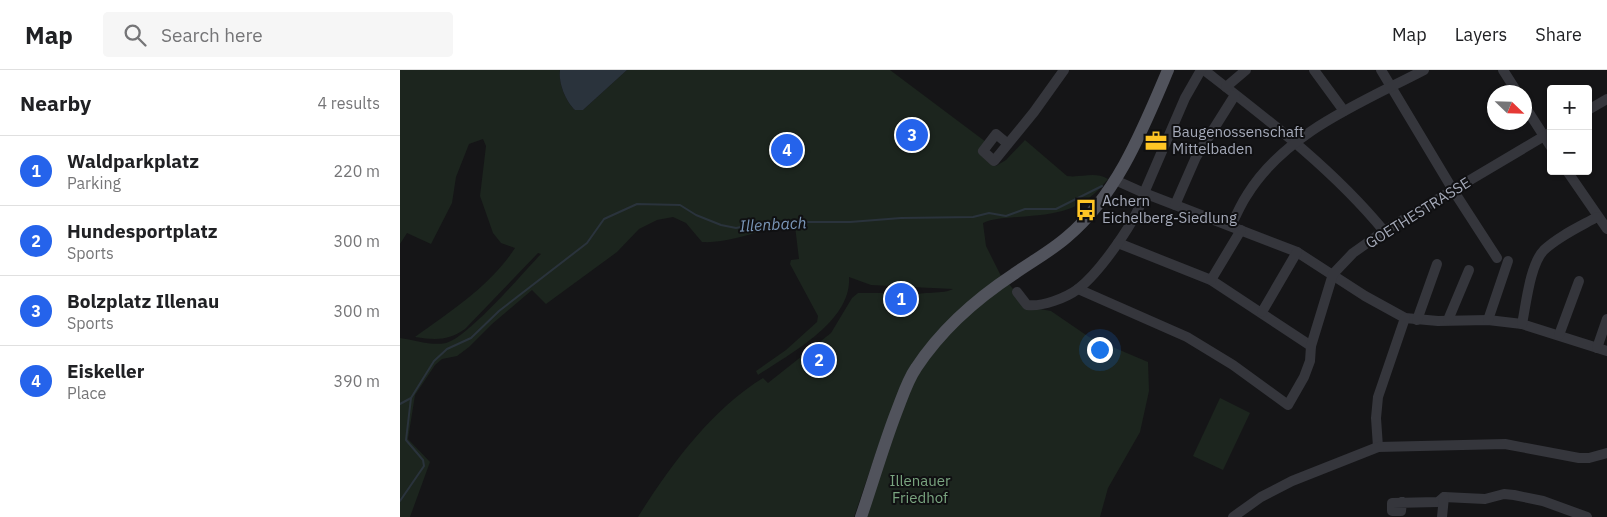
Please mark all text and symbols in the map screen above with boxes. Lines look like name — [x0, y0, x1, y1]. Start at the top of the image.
search box — [103, 12, 453, 57]
text: Map — [25, 19, 73, 51]
icon: search — [121, 21, 149, 49]
text: Search here — [161, 23, 263, 47]
text: Map — [1392, 23, 1427, 46]
text: Layers — [1455, 23, 1507, 46]
text: Share — [1535, 23, 1582, 46]
north arrow — [1487, 85, 1532, 130]
map controls — [1547, 85, 1592, 175]
button: + — [1547, 85, 1592, 130]
text: Nearby — [20, 89, 91, 117]
text: 4 results — [317, 93, 380, 113]
pin: 3 — [896, 116, 928, 154]
place label: Baugenossenschaft Mittelbaden — [1172, 122, 1304, 158]
office icon: Baugenossenschaft Mittelbaden — [1143, 128, 1169, 154]
button: − — [1547, 130, 1592, 175]
pin: 4 — [771, 131, 803, 169]
text: Waldparkplatz — [67, 149, 199, 173]
text: 1 — [31, 161, 41, 181]
text: 220 m — [333, 161, 380, 181]
text: Parking — [67, 173, 121, 193]
street label: GOETHESTRASSE — [1362, 173, 1474, 252]
place label: Achern Eichelberg-Siedlung — [1102, 191, 1237, 227]
bus stop icon: Achern Eichelberg-Siedlung — [1073, 197, 1099, 223]
water label: Illenbach — [739, 212, 807, 236]
text: Hundesportplatz — [67, 219, 218, 243]
text: 2 — [31, 231, 41, 251]
text: 300 m — [333, 231, 380, 251]
text: Sports — [67, 243, 114, 263]
pin: 1 — [885, 280, 917, 318]
text: Bolzplatz Illenau — [67, 289, 219, 313]
text: 3 — [31, 301, 41, 321]
text: 300 m — [333, 301, 380, 321]
text: Sports — [67, 313, 114, 333]
your location — [1087, 337, 1113, 363]
pin: 2 — [803, 341, 835, 379]
text: Eiskeller — [67, 359, 144, 383]
text: 4 — [31, 371, 41, 391]
text: 390 m — [333, 371, 380, 391]
text: Place — [67, 383, 106, 403]
park label: Illenauer Friedhof — [889, 471, 951, 507]

